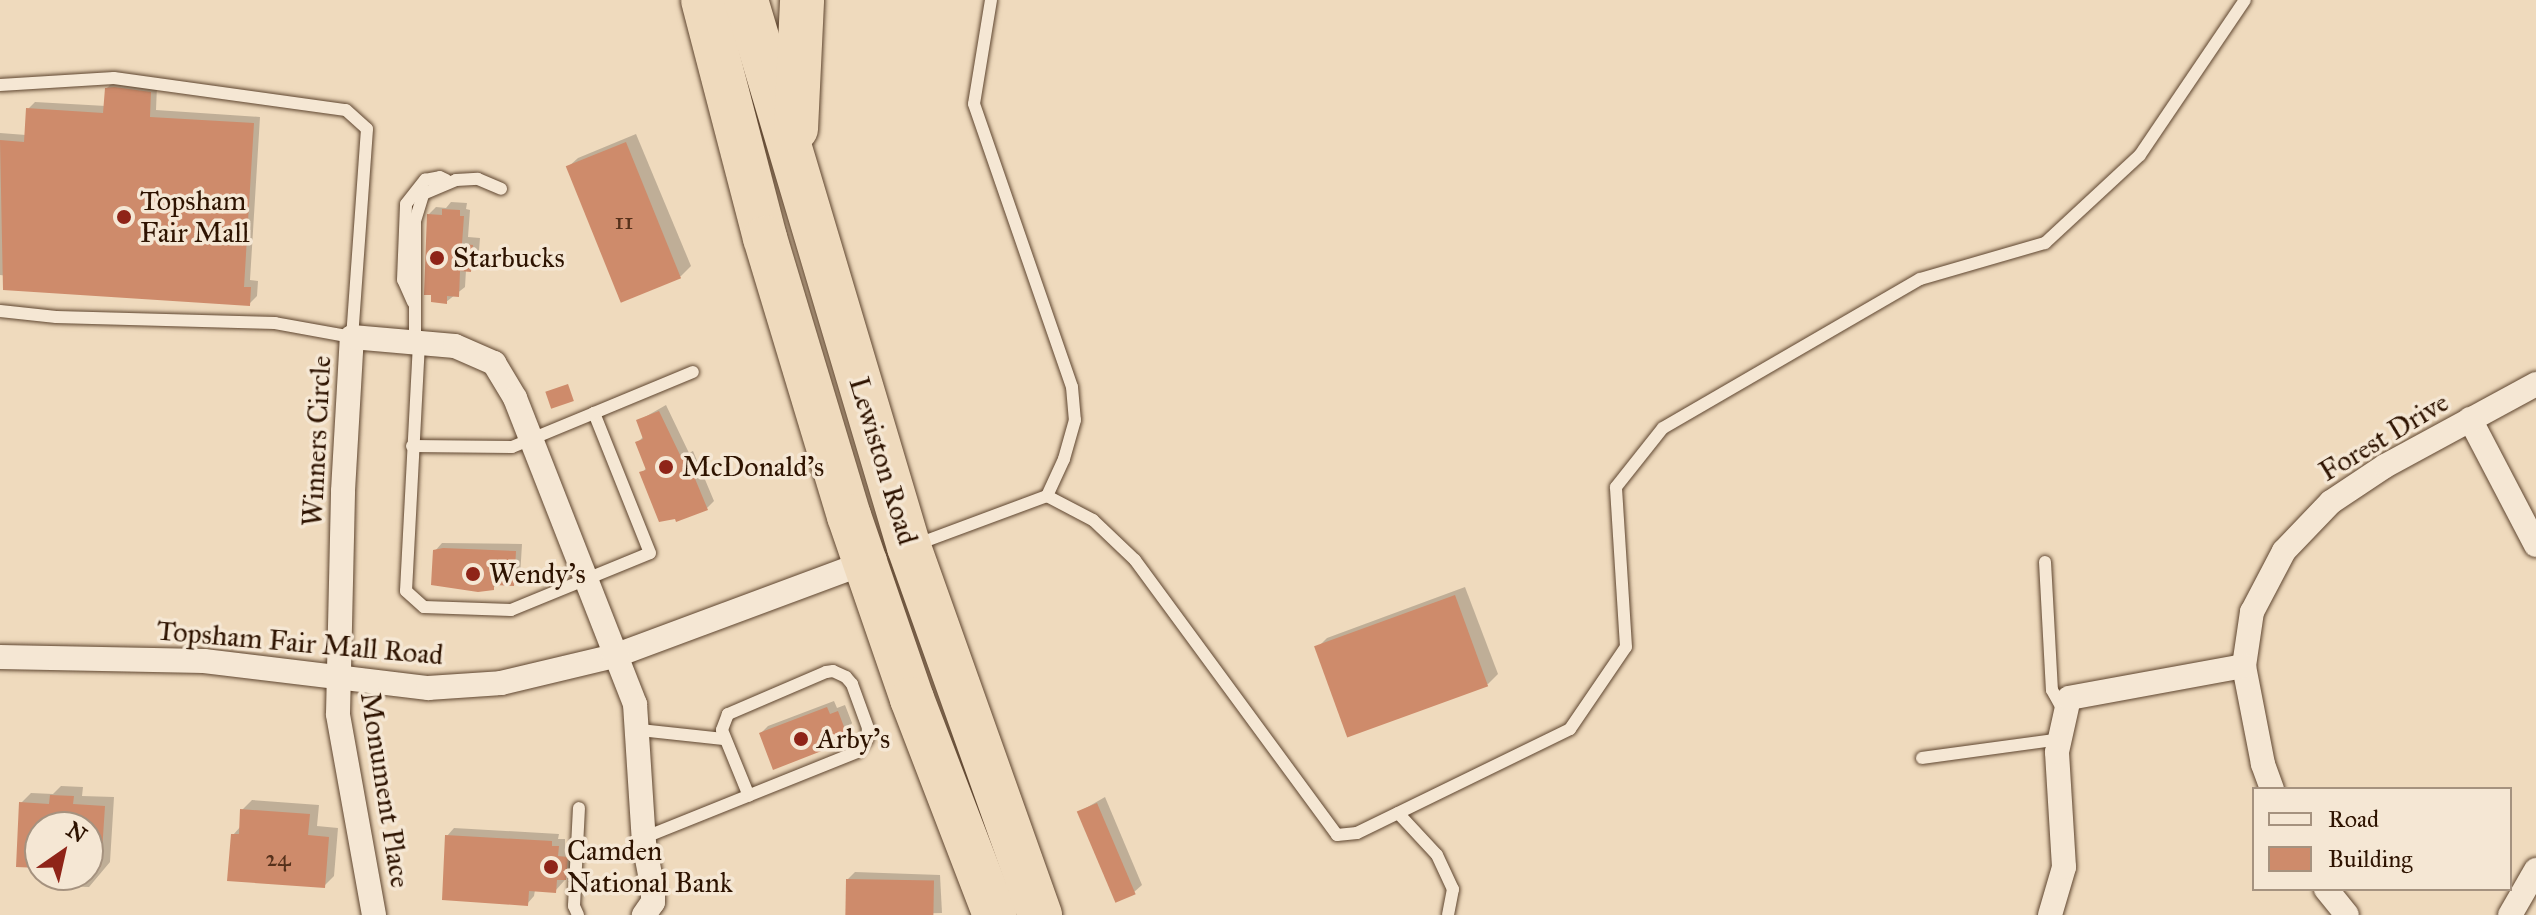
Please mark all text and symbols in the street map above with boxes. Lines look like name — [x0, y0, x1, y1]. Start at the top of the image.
place label: Topsham Fair Mall — [140, 184, 250, 250]
marker: Topsham Fair Mall — [115, 208, 133, 226]
house number: 11 — [615, 208, 633, 236]
place label: Starbucks — [453, 241, 565, 275]
marker: Starbucks — [428, 249, 446, 267]
street label: Winners Circle — [296, 355, 338, 527]
street label: Lewiston Road — [842, 373, 924, 549]
street label: Forest Drive — [2313, 385, 2455, 489]
place label: McDonald's — [682, 450, 824, 484]
marker: McDonald's — [657, 458, 675, 476]
place label: Wendy's — [489, 557, 586, 591]
marker: Wendy's — [464, 565, 482, 583]
street label: Topsham Fair Mall Road — [155, 614, 445, 672]
street label: Monument Place — [353, 690, 417, 890]
place label: Arby's — [817, 722, 890, 756]
marker: Arby's — [792, 730, 810, 748]
legend — [2252, 787, 2512, 891]
text: Road — [2328, 804, 2379, 834]
north arrow — [24, 811, 104, 891]
text: N — [61, 816, 92, 849]
place label: Camden National Bank — [567, 834, 733, 900]
text: Building — [2328, 844, 2413, 874]
house number: 24 — [265, 845, 291, 873]
marker: Camden National Bank — [542, 858, 560, 876]

